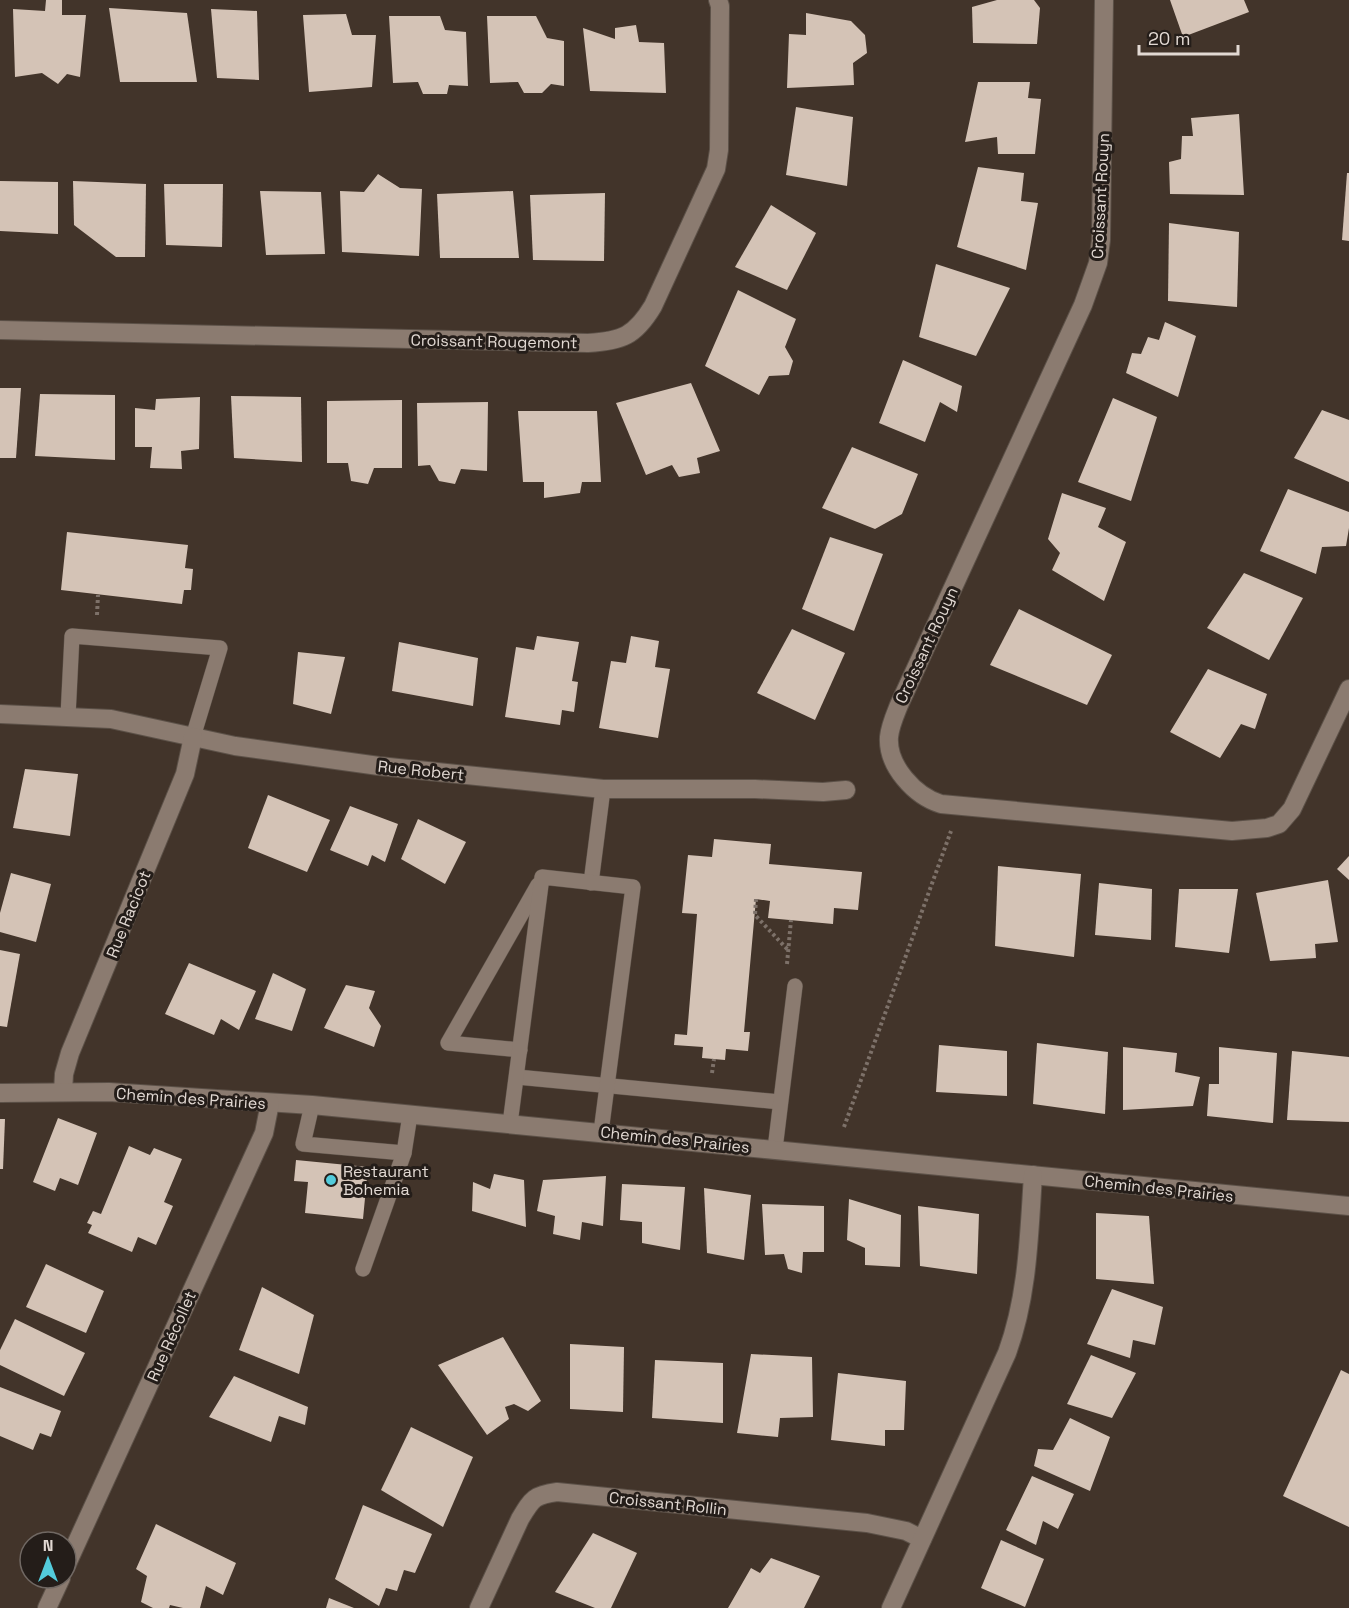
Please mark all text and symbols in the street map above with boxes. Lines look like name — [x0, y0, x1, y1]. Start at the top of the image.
scale bar — [1139, 18, 1238, 56]
text: 20 m — [1148, 27, 1191, 50]
street label: Croissant Rouyn — [1087, 132, 1114, 260]
street label: Croissant Rougemont — [410, 330, 578, 353]
street label: Croissant Rouyn — [890, 584, 963, 707]
street label: Rue Robert — [377, 756, 465, 785]
street label: Rue Racicot — [101, 867, 156, 961]
street label: Chemin des Prairies — [116, 1083, 266, 1114]
street label: Chemin des Prairies — [599, 1121, 751, 1158]
place label: Restaurant Bohemia — [343, 1161, 429, 1200]
street label: Chemin des Prairies — [1083, 1170, 1235, 1207]
marker: Restaurant Bohemia — [324, 1173, 338, 1187]
street label: Rue Récollet — [142, 1288, 201, 1385]
street label: Croissant Rollin — [608, 1487, 728, 1520]
north arrow — [18, 1530, 78, 1590]
text: N — [43, 1535, 53, 1556]

